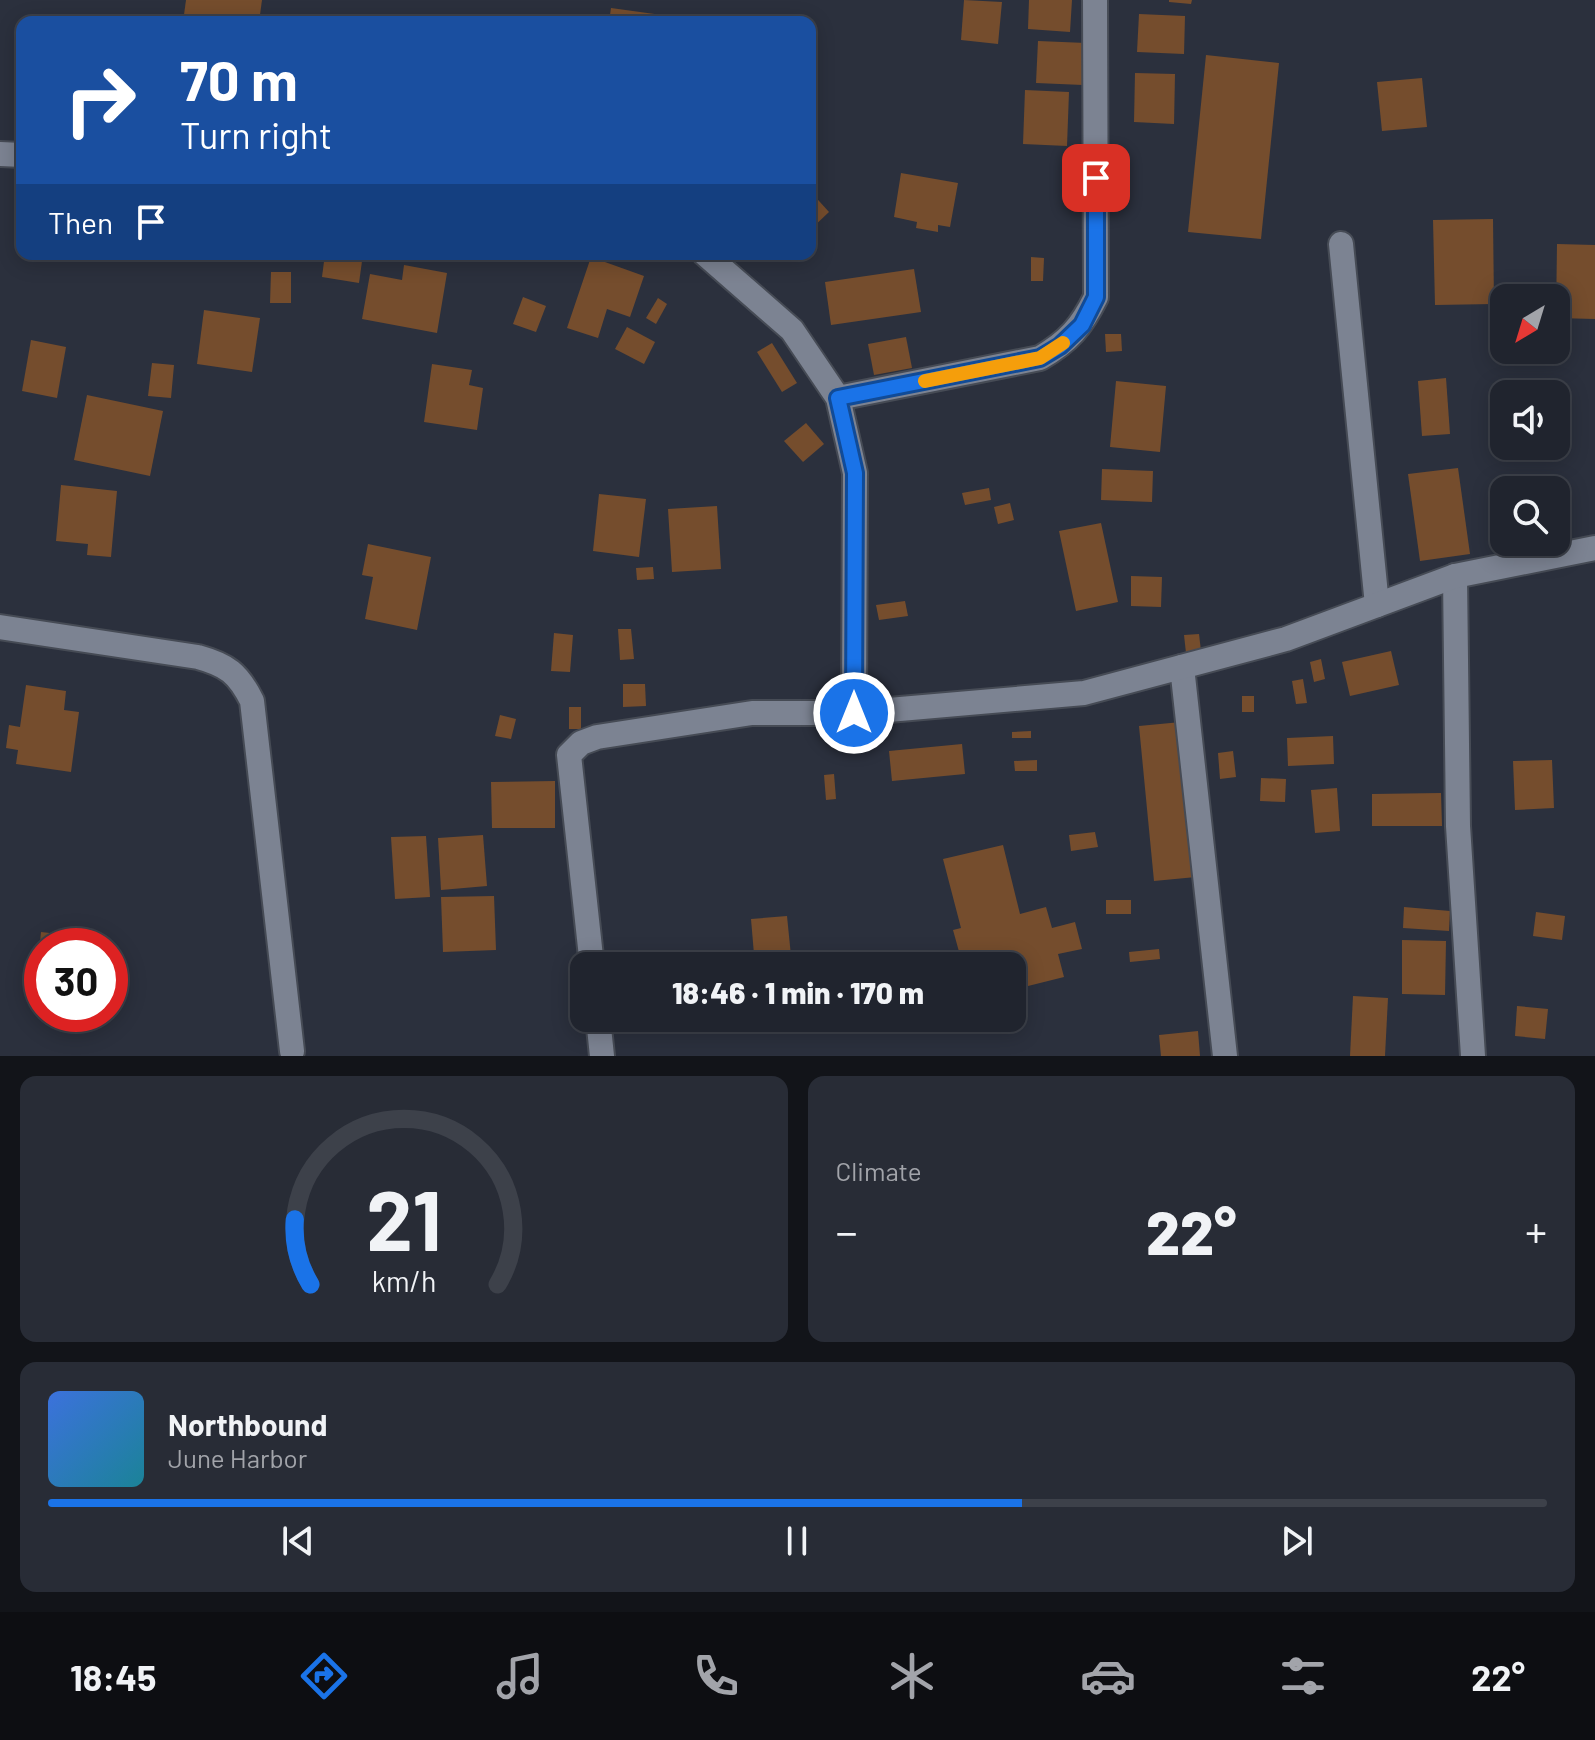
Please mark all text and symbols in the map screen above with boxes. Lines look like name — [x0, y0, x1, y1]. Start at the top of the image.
text: 70 m — [180, 45, 298, 112]
icon: right — [48, 48, 152, 152]
text: Turn right — [180, 113, 332, 156]
pin — [1062, 144, 1130, 212]
icon: arrive — [1074, 156, 1118, 200]
icon: arrive — [129, 200, 173, 244]
text: Then — [48, 204, 113, 240]
north arrow — [1490, 284, 1570, 364]
map controls — [1490, 284, 1570, 556]
button: sound — [1490, 380, 1570, 460]
button: search — [1490, 476, 1570, 556]
position arrow — [812, 671, 896, 755]
speed limit sign: 30 — [24, 928, 128, 1032]
text: 18:46 · 1 min · 170 m — [672, 974, 924, 1010]
text: Climate — [836, 1155, 922, 1186]
text: 21 — [366, 1168, 442, 1268]
text: 22° — [1146, 1195, 1237, 1267]
text: − — [836, 1204, 858, 1257]
text: + — [1525, 1204, 1547, 1257]
text: km/h — [371, 1263, 436, 1298]
text: Northbound — [168, 1406, 327, 1442]
text: June Harbor — [168, 1442, 307, 1473]
icon: previous — [276, 1519, 320, 1563]
icon: pause — [775, 1519, 819, 1563]
icon: next — [1275, 1519, 1319, 1563]
icon: directions — [296, 1648, 352, 1704]
icon: music — [492, 1648, 548, 1704]
icon: phone — [688, 1648, 744, 1704]
icon: climate — [884, 1648, 940, 1704]
icon: car — [1080, 1648, 1136, 1704]
icon: filters — [1275, 1648, 1331, 1704]
text: 18:45 — [70, 1655, 156, 1698]
text: 22° — [1471, 1655, 1525, 1698]

